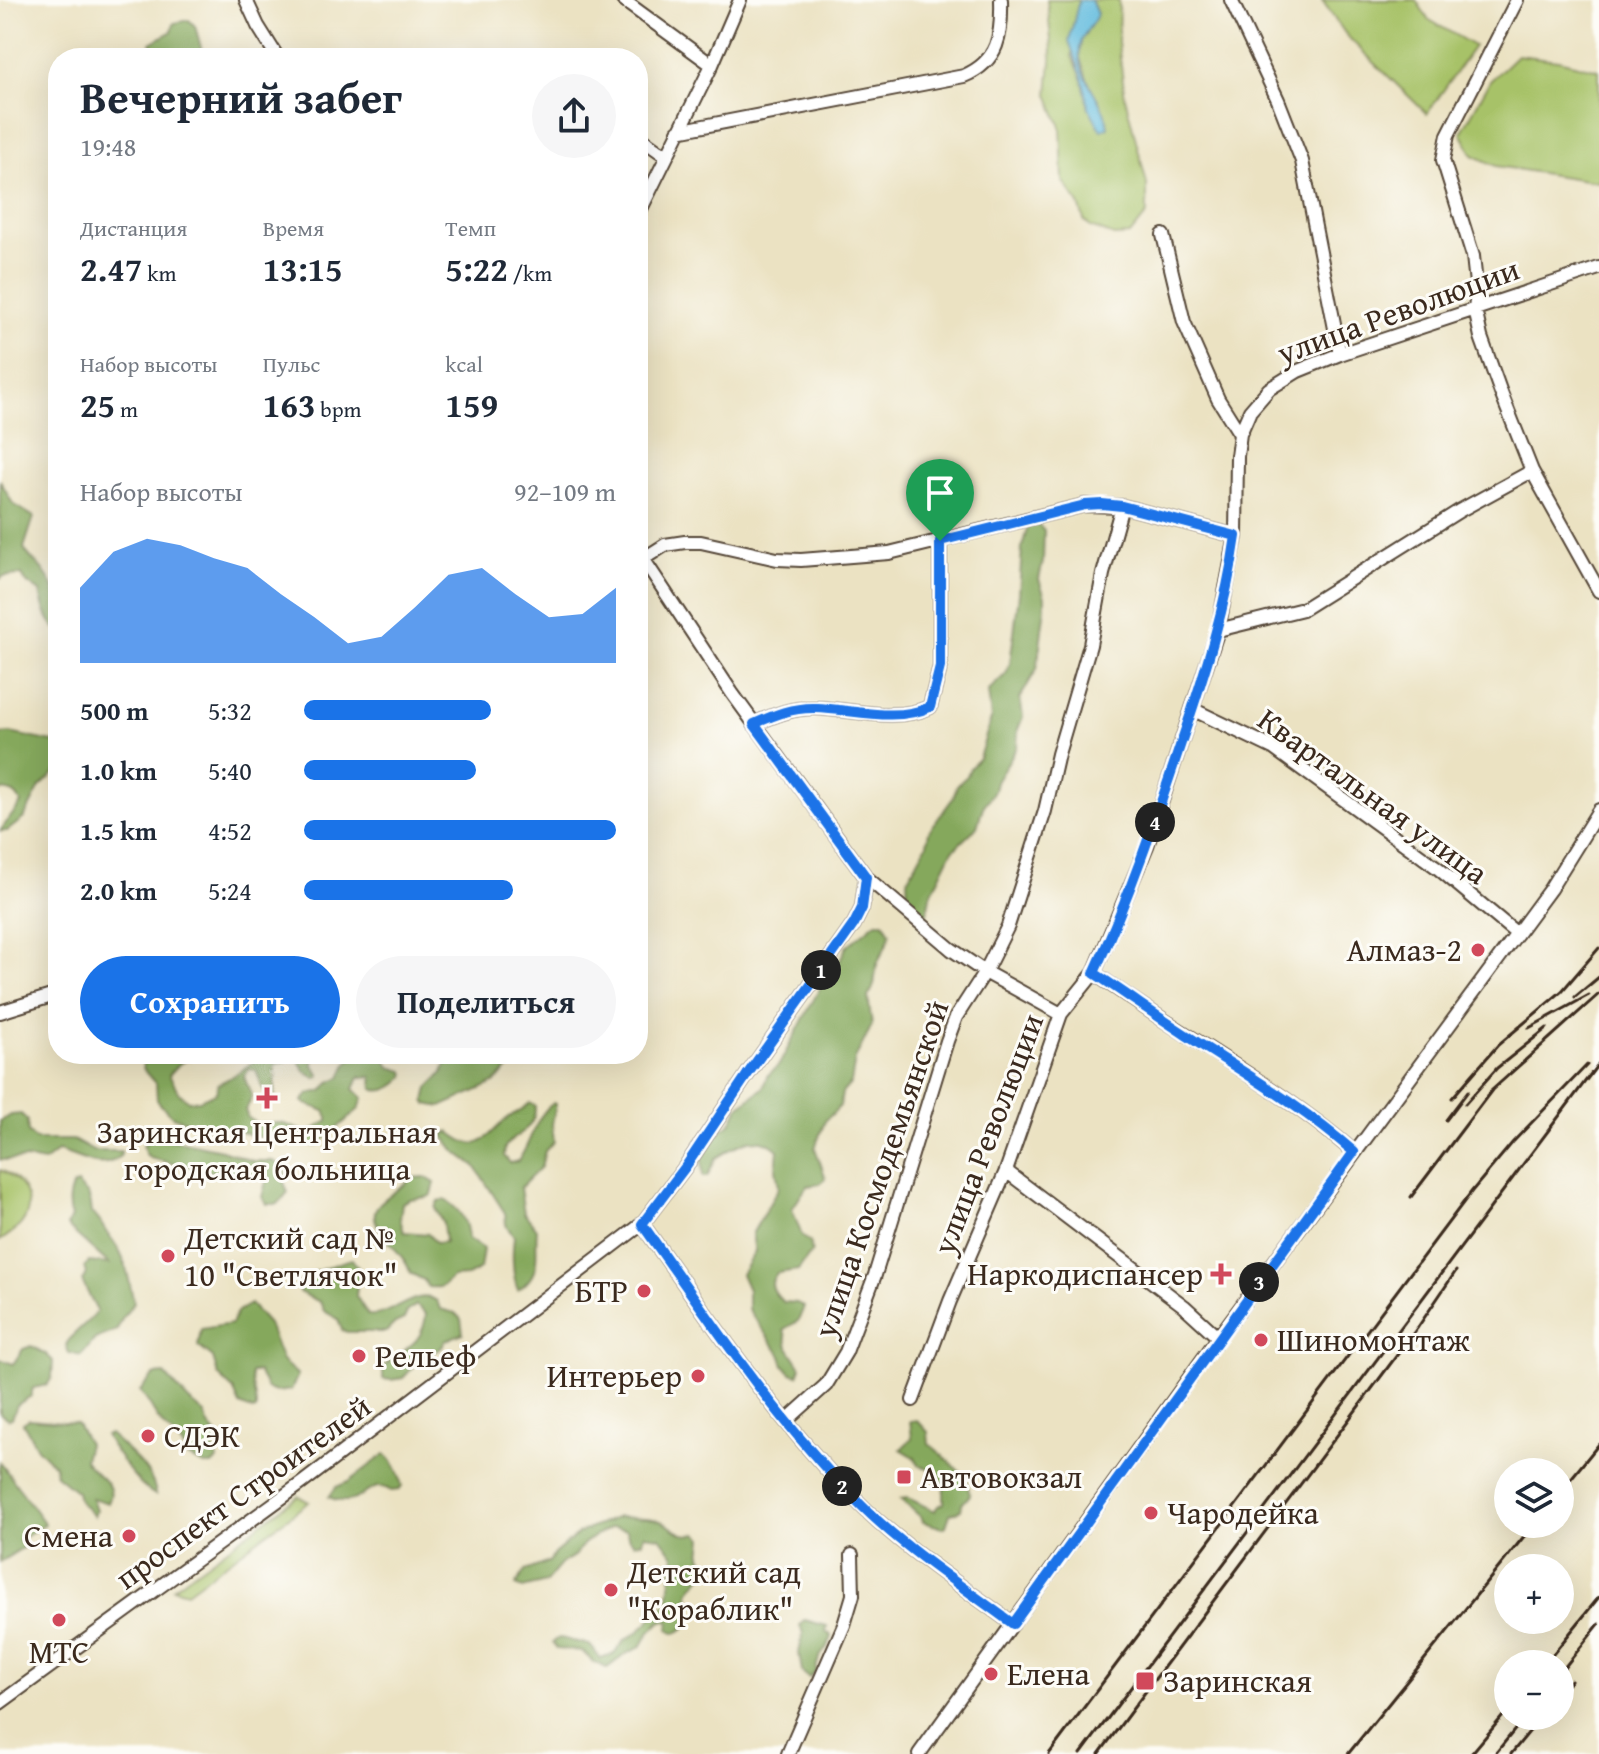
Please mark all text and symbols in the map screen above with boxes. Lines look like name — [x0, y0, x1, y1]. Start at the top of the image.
text: Вечерний забег — [80, 65, 402, 129]
button: share — [532, 74, 616, 158]
text: 19:48 — [80, 127, 136, 166]
text: Дистанция — [80, 212, 188, 244]
text: Время — [263, 212, 324, 244]
text: Темп — [445, 212, 496, 244]
text: 2.47 — [80, 244, 142, 293]
text: 13:15 — [263, 244, 343, 293]
text: 5:22 — [445, 244, 508, 293]
street label: улица Революции — [1269, 245, 1525, 376]
text: km — [142, 257, 176, 289]
text: /km — [508, 257, 552, 289]
text: Набор высоты — [80, 348, 217, 380]
text: Пульс — [263, 348, 320, 380]
text: kcal — [445, 348, 483, 380]
text: 25 — [80, 380, 115, 429]
text: 163 — [263, 380, 316, 429]
text: 159 — [445, 380, 498, 429]
text: m — [115, 393, 138, 425]
text: bpm — [316, 393, 362, 425]
pin — [906, 459, 974, 541]
icon: arrive — [918, 471, 962, 515]
text: Набор высоты — [80, 472, 242, 511]
text: 92–109 m — [514, 472, 616, 511]
text: 500 m — [80, 691, 148, 730]
text: 5:32 — [208, 691, 252, 730]
street label: Квартальная улица — [1248, 696, 1499, 896]
text: 1.0 km — [80, 751, 157, 790]
text: 5:40 — [208, 751, 252, 790]
pin: 4 — [1135, 802, 1175, 842]
text: 4 — [1149, 806, 1161, 838]
text: 1.5 km — [80, 811, 157, 850]
text: 4:52 — [208, 811, 252, 850]
text: 2.0 km — [80, 871, 157, 910]
text: 5:24 — [208, 871, 252, 910]
place label: Алмаз-2 — [1347, 926, 1462, 973]
marker: Алмаз-2 — [1469, 941, 1487, 959]
pin: 1 — [801, 950, 841, 990]
text: 1 — [815, 954, 827, 986]
button: Сохранить — [80, 956, 340, 1048]
button: Поделиться — [356, 956, 616, 1048]
street label: улица Космодемьянской — [800, 994, 960, 1345]
street label: улица Революции — [920, 1007, 1055, 1262]
marker: Заринская Центральная городская больница — [256, 1087, 278, 1109]
place label: Заринская Центральная городская больница — [97, 1108, 437, 1192]
place label: Детский сад № 10 "Светлячок" — [183, 1214, 397, 1298]
marker: Детский сад № 10 "Светлячок" — [159, 1247, 177, 1265]
place label: Наркодиспансер — [967, 1250, 1203, 1297]
pin: 3 — [1239, 1262, 1279, 1302]
marker: Наркодиспансер — [1210, 1263, 1232, 1285]
text: 3 — [1253, 1266, 1265, 1298]
place label: БТР — [575, 1267, 628, 1314]
marker: БТР — [635, 1282, 653, 1300]
place label: Шиномонтаж — [1277, 1316, 1470, 1363]
marker: Шиномонтаж — [1252, 1331, 1270, 1349]
place label: Рельеф — [375, 1332, 476, 1379]
marker: Рельеф — [350, 1347, 368, 1365]
place label: Интерьер — [547, 1352, 682, 1399]
marker: Интерьер — [689, 1367, 707, 1385]
street label: проспект Строителей — [105, 1383, 380, 1600]
place label: СДЭК — [164, 1412, 240, 1459]
marker: СДЭК — [139, 1427, 157, 1445]
place label: Автовокзал — [920, 1453, 1082, 1500]
map controls — [1494, 1458, 1574, 1730]
button: layers — [1494, 1458, 1574, 1538]
pin: 2 — [822, 1466, 862, 1506]
marker: Автовокзал — [895, 1468, 913, 1486]
text: 2 — [836, 1470, 848, 1502]
place label: Чародейка — [1167, 1489, 1320, 1536]
marker: Чародейка — [1142, 1504, 1160, 1522]
place label: Смена — [24, 1512, 114, 1559]
marker: Смена — [120, 1527, 138, 1545]
place label: Детский сад "Кораблик" — [626, 1548, 801, 1632]
button: + — [1494, 1554, 1574, 1634]
marker: Детский сад "Кораблик" — [602, 1581, 620, 1599]
marker: МТС — [50, 1611, 68, 1629]
place label: МТС — [29, 1628, 89, 1675]
place label: Елена — [1007, 1650, 1090, 1697]
button: − — [1494, 1650, 1574, 1730]
place label: Заринская — [1163, 1657, 1312, 1704]
marker: Елена — [982, 1665, 1000, 1683]
marker: Заринская — [1134, 1670, 1156, 1692]

